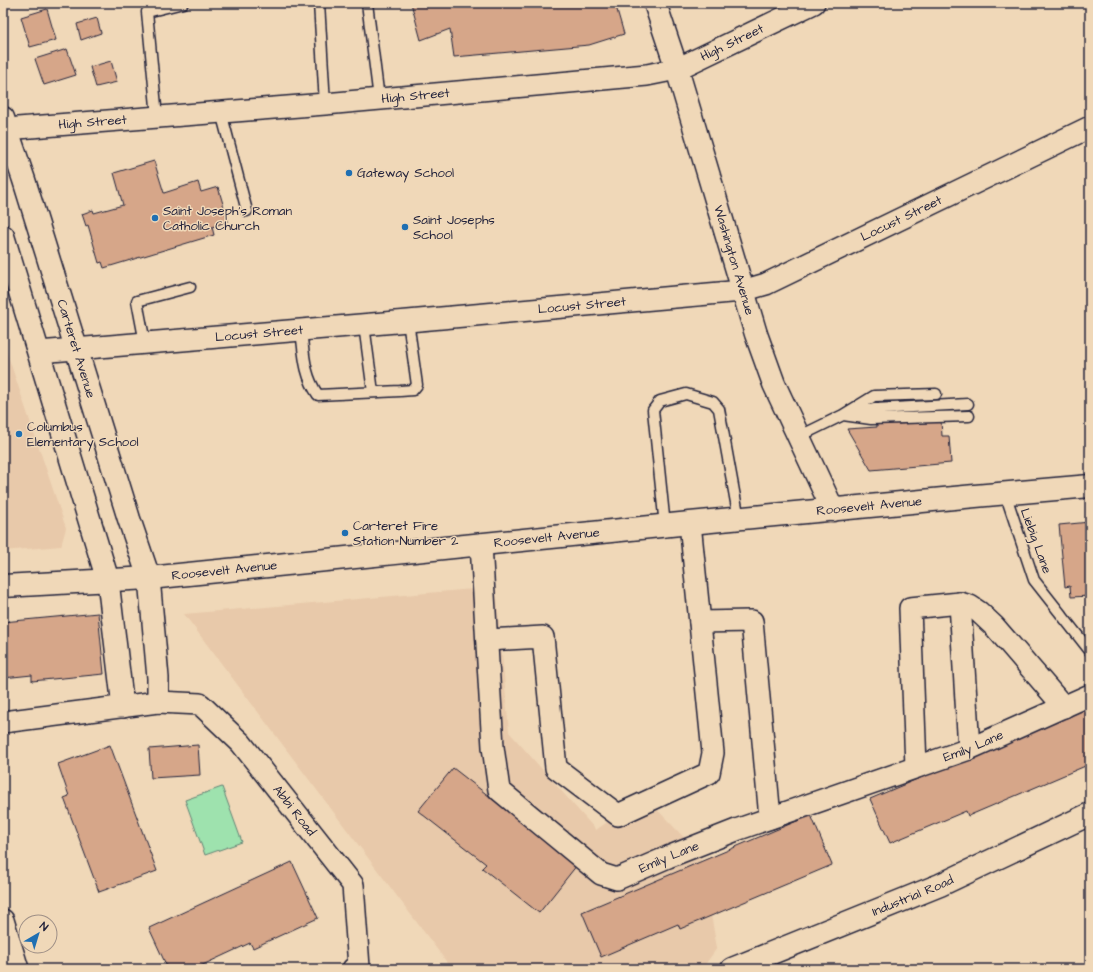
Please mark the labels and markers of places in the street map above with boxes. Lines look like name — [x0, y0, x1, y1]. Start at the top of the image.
place label: Gateway School — [357, 164, 454, 183]
marker: Gateway School — [344, 168, 354, 178]
place label: Saint Joseph's Roman Catholic Church — [163, 202, 292, 235]
place label: Saint Josephs School — [413, 211, 495, 244]
marker: Saint Joseph's Roman Catholic Church — [150, 213, 160, 223]
marker: Saint Josephs School — [400, 222, 410, 232]
place label: Columbus Elementary School — [27, 418, 139, 452]
marker: Columbus Elementary School — [14, 429, 24, 439]
place label: Carteret Fire Station Number 2 — [353, 517, 459, 550]
marker: Carteret Fire Station Number 2 — [340, 528, 350, 538]

